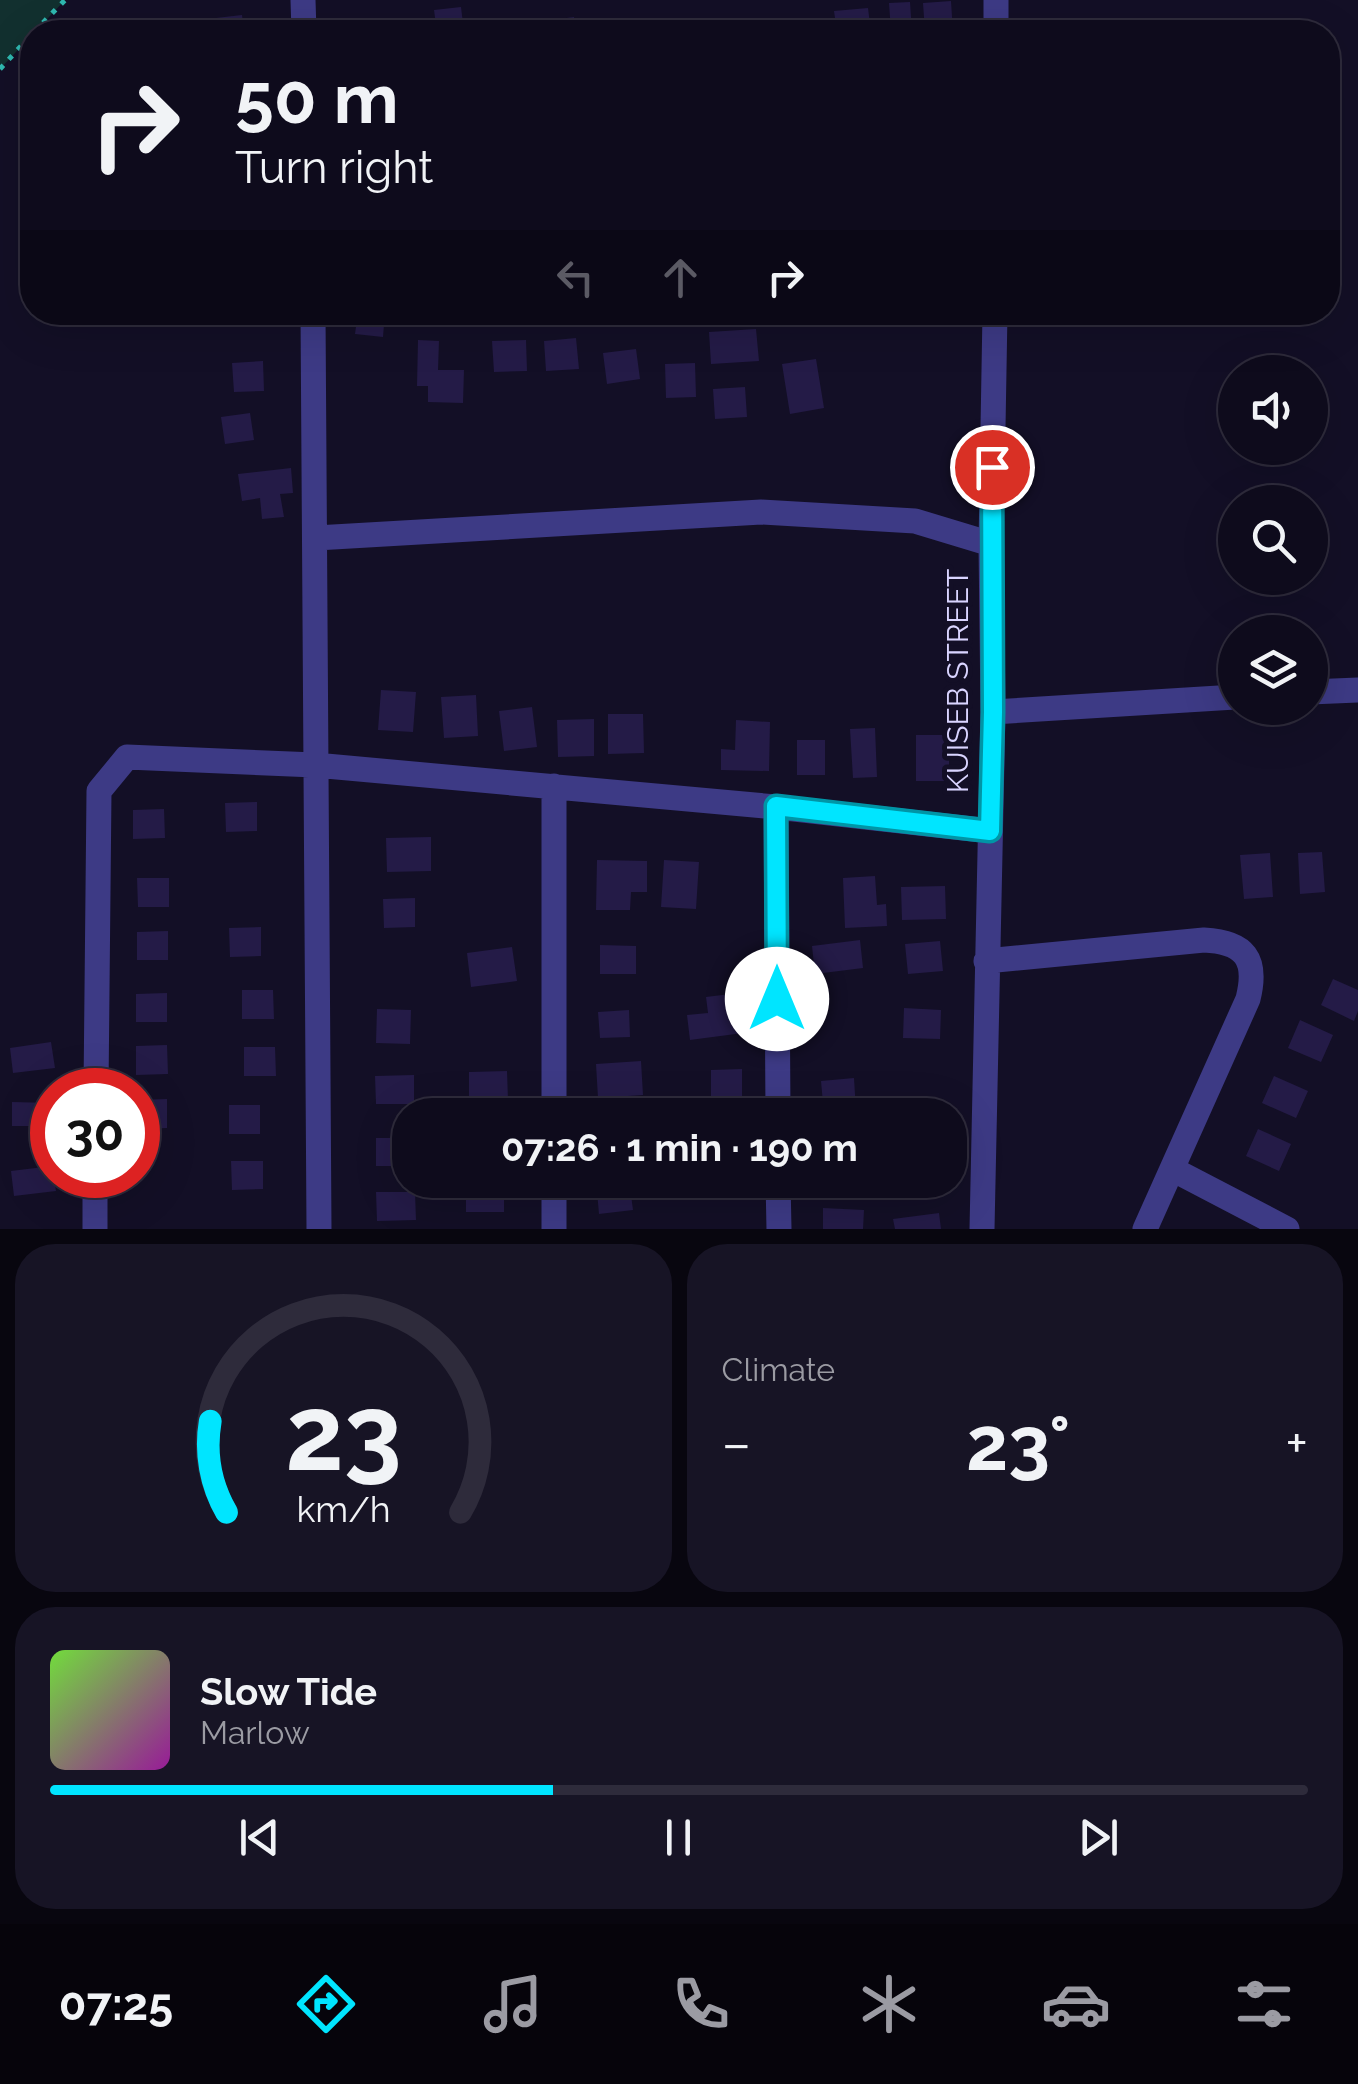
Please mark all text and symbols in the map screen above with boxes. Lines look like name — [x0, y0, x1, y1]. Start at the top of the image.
text: 50 m — [235, 57, 399, 139]
icon: right — [70, 60, 200, 190]
text: Turn right — [235, 141, 433, 194]
icon: left — [548, 250, 603, 305]
icon: ahead — [653, 250, 708, 305]
icon: right — [758, 250, 813, 305]
map controls — [1218, 355, 1328, 725]
button: sound — [1218, 355, 1328, 465]
pin — [950, 425, 1035, 510]
icon: arrive — [965, 440, 1020, 495]
button: search — [1218, 485, 1328, 595]
street label: KUISEB STREET — [940, 569, 975, 793]
button: layers — [1218, 615, 1328, 725]
position arrow — [725, 947, 829, 1051]
speed limit sign: 30 — [30, 1068, 160, 1198]
text: 07:26 · 1 min · 190 m — [501, 1125, 858, 1170]
text: Climate — [722, 1351, 835, 1388]
text: 23 — [285, 1372, 402, 1494]
text: 23° — [966, 1399, 1070, 1488]
text: − — [722, 1411, 751, 1476]
text: + — [1285, 1411, 1308, 1476]
text: km/h — [296, 1488, 390, 1530]
text: Slow Tide — [200, 1669, 377, 1714]
text: Marlow — [200, 1714, 310, 1751]
icon: previous — [232, 1810, 287, 1865]
icon: pause — [651, 1810, 706, 1865]
icon: next — [1071, 1810, 1126, 1865]
icon: directions — [291, 1969, 361, 2039]
icon: music — [478, 1969, 548, 2039]
icon: phone — [666, 1969, 736, 2039]
icon: climate — [854, 1969, 924, 2039]
icon: car — [1041, 1969, 1111, 2039]
icon: filters — [1229, 1969, 1299, 2039]
text: 07:25 — [59, 1978, 173, 2031]

